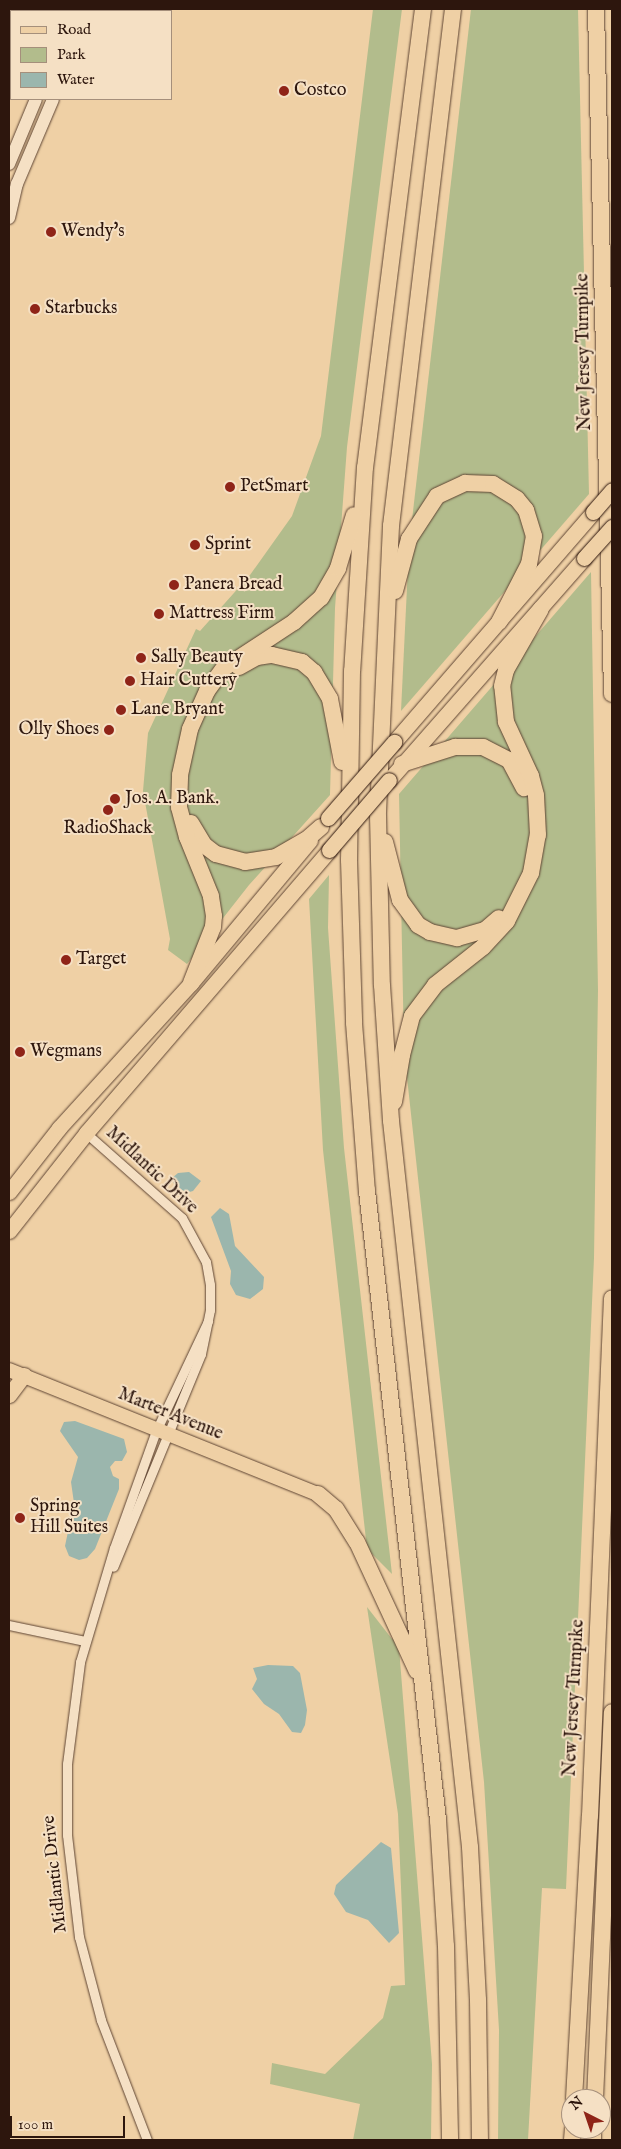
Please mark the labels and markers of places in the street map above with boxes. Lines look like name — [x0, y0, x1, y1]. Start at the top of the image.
place label: Costco — [294, 80, 347, 102]
marker: Costco — [278, 85, 290, 97]
place label: Wendy's — [61, 221, 125, 243]
marker: Wendy's — [45, 226, 57, 238]
place label: Starbucks — [45, 298, 117, 320]
marker: Starbucks — [29, 303, 41, 315]
place label: PetSmart — [240, 476, 308, 498]
marker: PetSmart — [224, 481, 236, 493]
place label: Sprint — [205, 534, 251, 556]
marker: Sprint — [189, 539, 201, 551]
place label: Panera Bread — [184, 574, 282, 596]
marker: Panera Bread — [168, 579, 180, 591]
place label: Mattress Firm — [169, 603, 274, 625]
marker: Mattress Firm — [153, 608, 165, 620]
place label: Sally Beauty — [151, 647, 243, 669]
marker: Sally Beauty — [135, 652, 147, 664]
place label: Hair Cuttery — [140, 670, 237, 692]
marker: Hair Cuttery — [124, 675, 136, 687]
place label: Lane Bryant — [131, 699, 224, 721]
marker: Lane Bryant — [115, 704, 127, 716]
place label: Olly Shoes — [19, 719, 99, 741]
marker: Olly Shoes — [103, 724, 115, 736]
place label: Jos. A. Bank. — [125, 788, 219, 810]
marker: Jos. A. Bank. — [109, 793, 121, 805]
marker: RadioShack — [102, 804, 114, 816]
place label: RadioShack — [63, 818, 153, 840]
place label: Target — [76, 949, 126, 971]
marker: Target — [60, 954, 72, 966]
place label: Wegmans — [30, 1041, 102, 1063]
marker: Wegmans — [14, 1046, 26, 1058]
place label: Spring Hill Suites — [30, 1497, 108, 1540]
marker: Spring Hill Suites — [14, 1512, 26, 1524]

